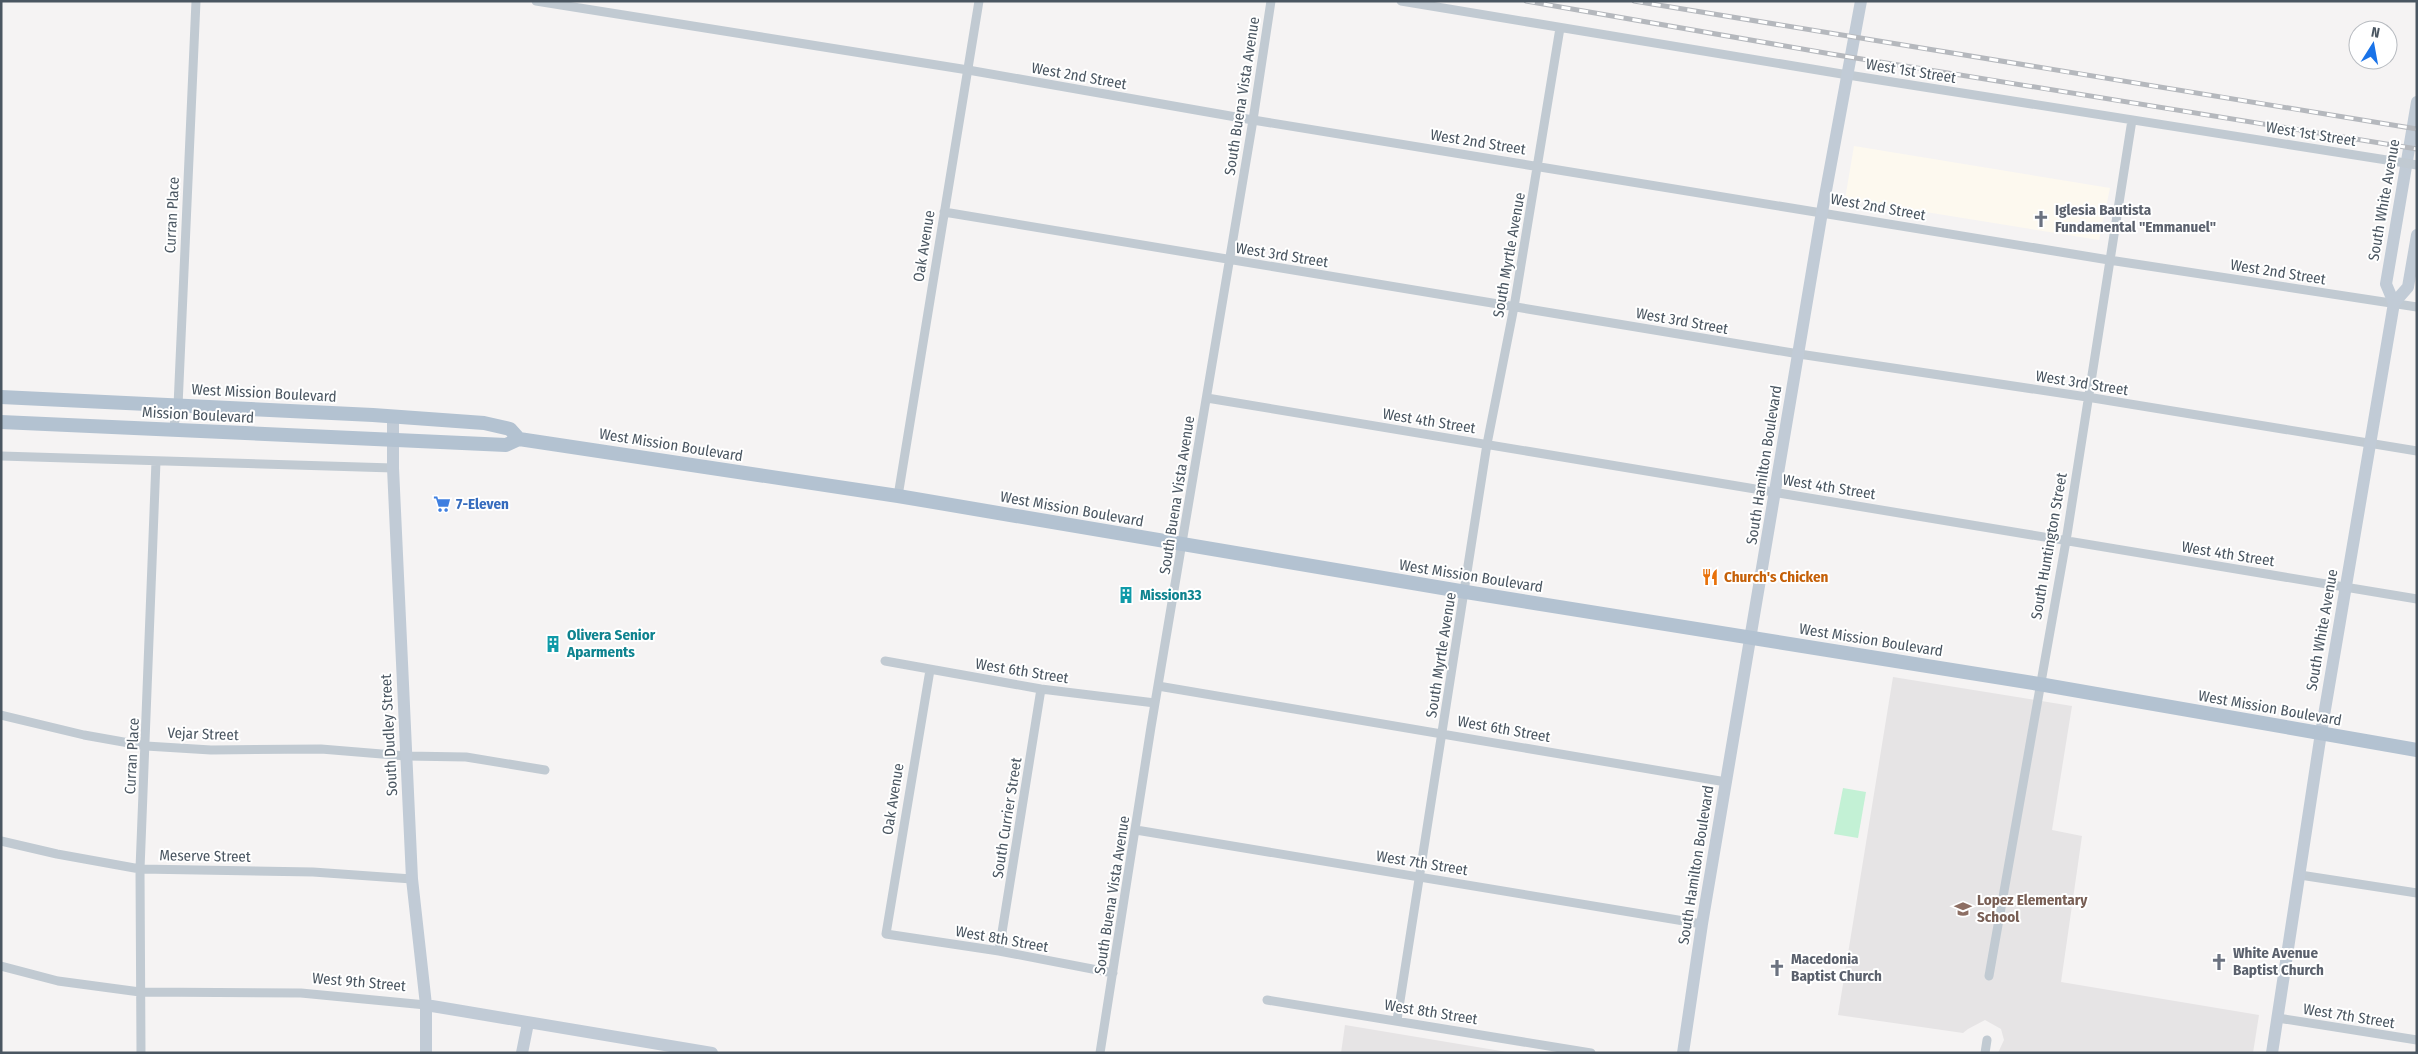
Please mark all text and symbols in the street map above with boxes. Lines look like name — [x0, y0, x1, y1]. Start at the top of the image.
street label: South Buena Vista Avenue — [1221, 15, 1263, 177]
north arrow — [2348, 20, 2398, 70]
text: N — [2370, 24, 2381, 42]
street label: West 1st Street — [1865, 55, 1957, 87]
street label: West 2nd Street — [1030, 59, 1128, 93]
street label: West 1st Street — [2265, 118, 2357, 150]
street label: West 2nd Street — [1429, 126, 1527, 158]
street label: South White Avenue — [2364, 138, 2404, 262]
street label: Curran Place — [161, 176, 183, 254]
street label: West 2nd Street — [1829, 190, 1927, 224]
street label: South Myrtle Avenue — [1489, 191, 1529, 319]
place label: Iglesia Bautista Fundamental "Emmanuel" — [2055, 201, 2216, 236]
street label: Oak Avenue — [909, 209, 939, 283]
church icon: Iglesia Bautista Fundamental "Emmanuel" — [2031, 209, 2051, 229]
street label: West 3rd Street — [1234, 239, 1330, 271]
street label: West 2nd Street — [2229, 256, 2327, 288]
street label: West 3rd Street — [1634, 304, 1730, 338]
street label: West 3rd Street — [2034, 367, 2130, 399]
street label: West Mission Boulevard — [191, 380, 337, 406]
street label: South Hamilton Boulevard — [1743, 384, 1785, 546]
street label: Mission Boulevard — [142, 403, 254, 427]
street label: West 4th Street — [1381, 405, 1477, 437]
street label: South Buena Vista Avenue — [1156, 414, 1198, 576]
street label: West Mission Boulevard — [598, 425, 744, 465]
street label: West 4th Street — [1781, 471, 1877, 503]
street label: South Huntington Street — [2027, 471, 2071, 621]
street label: West Mission Boulevard — [999, 488, 1145, 530]
supermarket icon: 7-Eleven — [432, 494, 452, 514]
place label: 7-Eleven — [456, 495, 509, 513]
street label: West 4th Street — [2180, 538, 2276, 570]
street label: West Mission Boulevard — [1398, 556, 1544, 596]
restaurant icon: Church's Chicken — [1700, 567, 1720, 587]
place label: Church's Chicken — [1724, 568, 1829, 586]
street label: South White Avenue — [2302, 568, 2342, 692]
building icon: Mission33 — [1116, 585, 1136, 605]
place label: Mission33 — [1140, 586, 1202, 604]
street label: South Myrtle Avenue — [1422, 591, 1460, 719]
street label: West Mission Boulevard — [1798, 620, 1944, 660]
place label: Olivera Senior Aparments — [566, 626, 656, 661]
building icon: Olivera Senior Aparments — [543, 634, 563, 654]
street label: West 6th Street — [974, 655, 1070, 687]
street label: South Dudley Street — [377, 673, 401, 797]
street label: West Mission Boulevard — [2197, 687, 2343, 729]
street label: West 6th Street — [1456, 712, 1552, 746]
street label: Curran Place — [121, 717, 143, 795]
street label: Vejar Street — [167, 724, 239, 744]
street label: South Currier Street — [989, 756, 1025, 880]
street label: Oak Avenue — [878, 762, 908, 836]
street label: South Hamilton Boulevard — [1675, 784, 1717, 946]
street label: South Buena Vista Avenue — [1091, 814, 1133, 976]
street label: Meserve Street — [159, 846, 251, 866]
street label: West 7th Street — [1375, 847, 1469, 879]
place label: Lopez Elementary School — [1977, 891, 2088, 926]
school or university icon: Lopez Elementary School — [1953, 899, 1973, 919]
street label: West 8th Street — [954, 922, 1050, 956]
place label: White Avenue Baptist Church — [2233, 944, 2324, 979]
place label: Macedonia Baptist Church — [1791, 950, 1882, 985]
church icon: White Avenue Baptist Church — [2209, 952, 2229, 972]
church icon: Macedonia Baptist Church — [1767, 958, 1787, 978]
street label: West 9th Street — [311, 969, 407, 995]
street label: West 8th Street — [1383, 996, 1479, 1028]
street label: West 7th Street — [2302, 1000, 2396, 1032]

